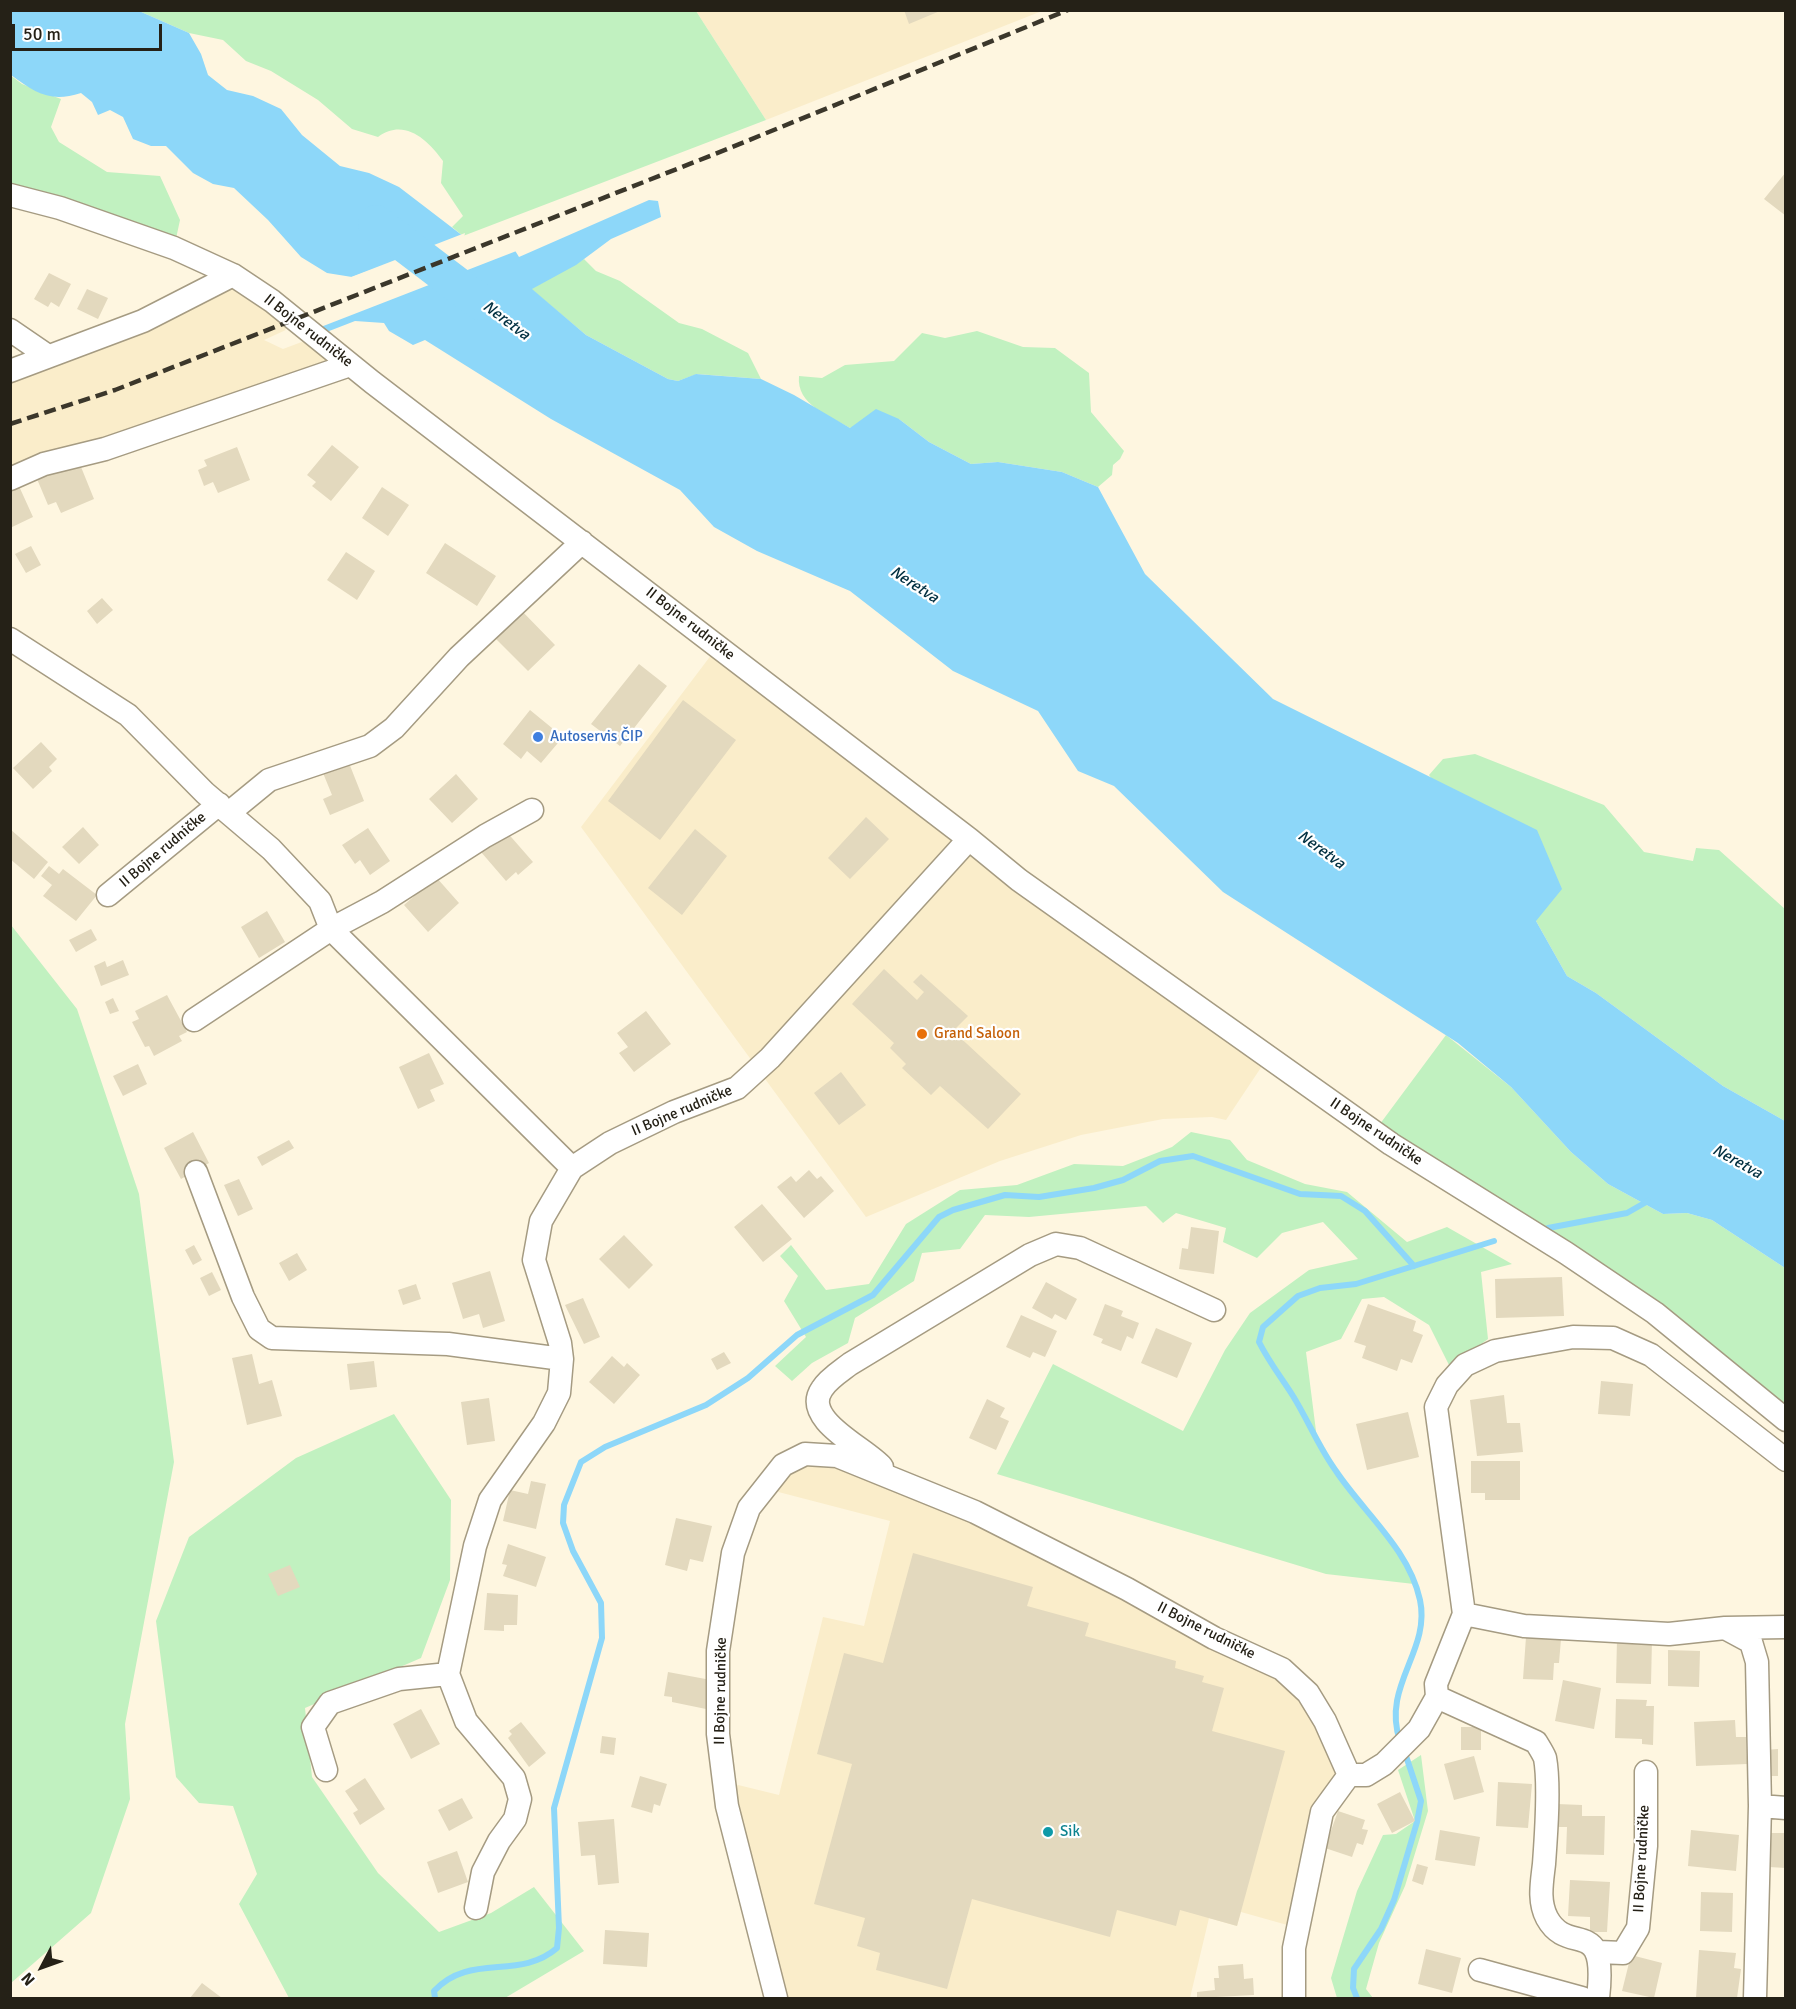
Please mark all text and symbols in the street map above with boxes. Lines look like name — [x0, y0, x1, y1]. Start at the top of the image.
scale bar — [15, 12, 165, 50]
text: 50 m — [23, 23, 61, 45]
street label: II Bojne rudničke — [260, 291, 356, 371]
water label: Neretva — [479, 297, 533, 345]
water label: Neretva — [886, 562, 942, 608]
street label: II Bojne rudničke — [642, 584, 738, 664]
place label: Autoservis ČIP — [550, 728, 643, 746]
marker: Autoservis ČIP — [531, 730, 545, 744]
street label: II Bojne rudničke — [116, 808, 210, 892]
water label: Neretva — [1294, 826, 1348, 874]
place label: Grand Saloon — [934, 1025, 1020, 1043]
marker: Grand Saloon — [915, 1027, 929, 1041]
street label: II Bojne rudničke — [629, 1082, 735, 1140]
street label: II Bojne rudničke — [1326, 1094, 1426, 1170]
water label: Neretva — [1709, 1141, 1765, 1183]
street label: II Bojne rudničke — [1154, 1598, 1258, 1664]
street label: II Bojne rudničke — [711, 1637, 731, 1745]
street label: II Bojne rudničke — [1630, 1805, 1654, 1913]
place label: Sik — [1060, 1823, 1080, 1841]
marker: Sik — [1041, 1825, 1055, 1839]
north arrow — [12, 1937, 72, 1997]
text: N — [17, 1968, 40, 1990]

